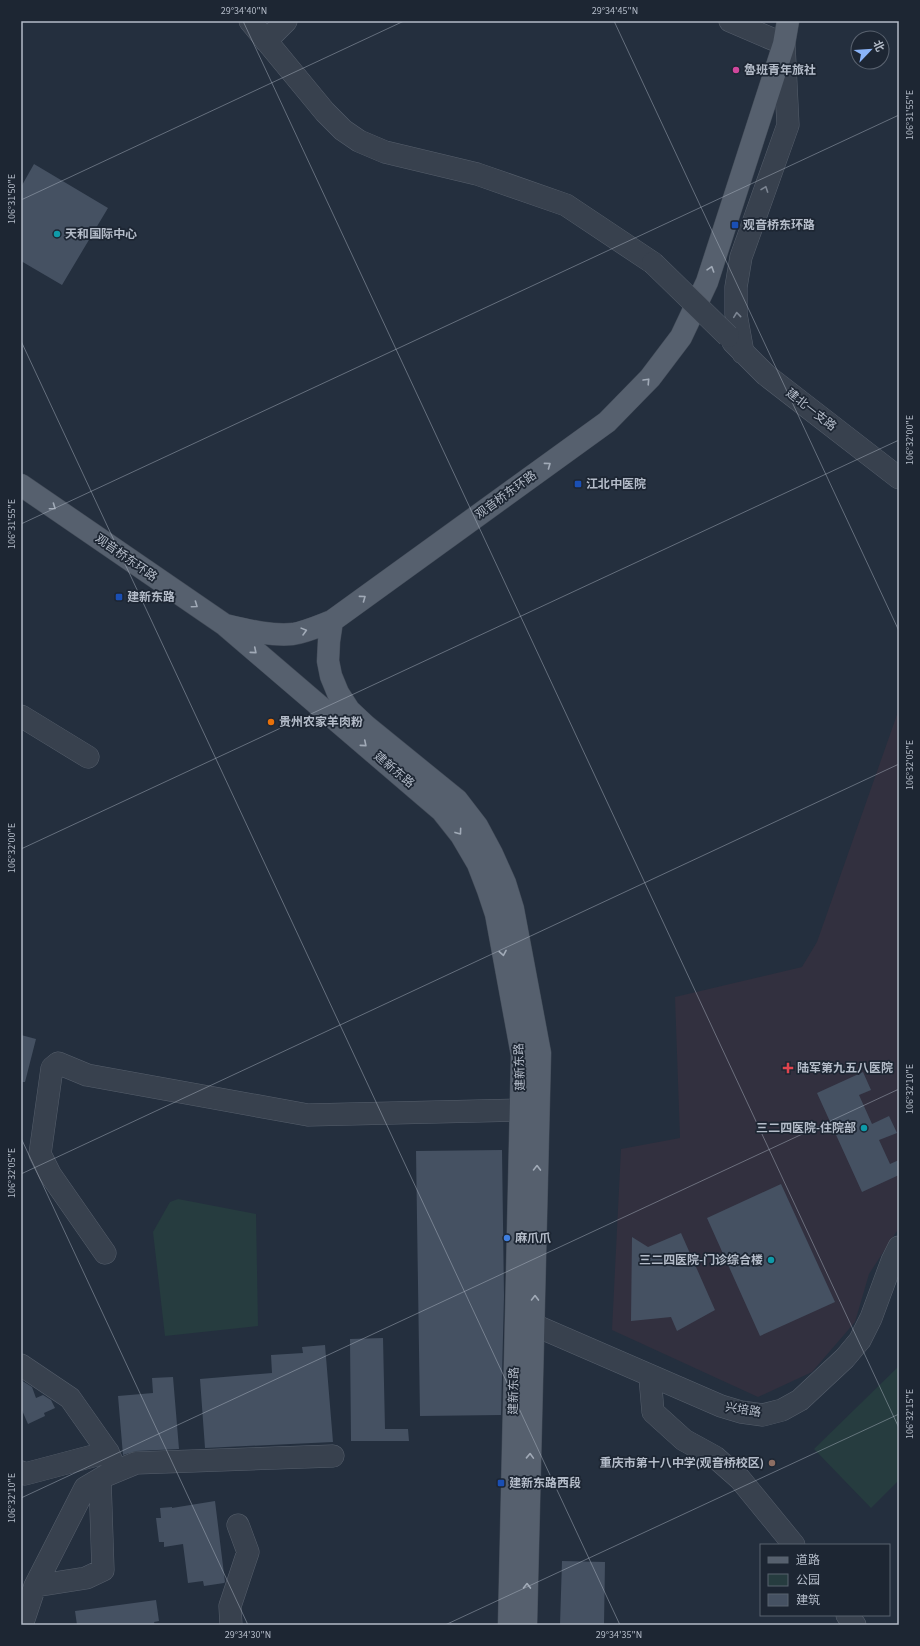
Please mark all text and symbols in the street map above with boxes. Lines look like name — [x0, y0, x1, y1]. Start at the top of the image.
text: 29°34'40"N — [221, 4, 267, 18]
text: 29°34'45"N — [592, 4, 638, 18]
north arrow — [850, 30, 890, 70]
text: 北 — [869, 38, 888, 54]
place label: 魯班青年旅社 — [744, 62, 816, 79]
marker: 魯班青年旅社 — [731, 65, 741, 75]
text: 106°31'55"E — [903, 90, 917, 140]
text: 106°31'50"E — [5, 174, 19, 224]
one-way arrow — [760, 186, 769, 193]
place label: 观音桥东环路 — [743, 217, 815, 234]
marker: 观音桥东环路 — [730, 220, 740, 230]
place label: 天和国际中心 — [65, 226, 137, 243]
marker: 天和国际中心 — [52, 229, 62, 239]
one-way arrow — [706, 266, 715, 273]
one-way arrow — [732, 312, 741, 318]
one-way arrow — [642, 378, 650, 386]
street label: 建北一支路 — [782, 385, 840, 435]
text: 106°32'00"E — [903, 415, 917, 465]
one-way arrow — [544, 462, 551, 470]
street label: 观音桥东环路 — [472, 467, 540, 523]
place label: 江北中医院 — [586, 476, 646, 493]
marker: 江北中医院 — [573, 479, 583, 489]
text: 106°31'55"E — [5, 499, 19, 549]
one-way arrow — [49, 502, 56, 510]
street label: 观音桥东环路 — [92, 530, 160, 586]
place label: 建新东路 — [127, 589, 175, 606]
marker: 建新东路 — [114, 592, 124, 602]
one-way arrow — [359, 596, 366, 603]
one-way arrow — [190, 600, 197, 607]
one-way arrow — [301, 627, 308, 636]
one-way arrow — [250, 646, 257, 653]
place label: 贵州农家羊肉粉 — [279, 714, 363, 731]
marker: 贵州农家羊肉粉 — [266, 717, 276, 727]
one-way arrow — [359, 740, 367, 747]
text: 106°32'05"E — [903, 740, 917, 790]
street label: 建新东路 — [370, 748, 418, 792]
text: 106°32'00"E — [5, 823, 19, 873]
one-way arrow — [454, 828, 461, 835]
one-way arrow — [498, 950, 507, 956]
street label: 建新东路 — [511, 1043, 529, 1091]
place label: 陆军第九五八医院 — [797, 1060, 893, 1077]
marker: 陆军第九五八医院 — [782, 1062, 794, 1074]
text: 106°32'10"E — [903, 1064, 917, 1114]
place label: 三二四医院-住院部 — [756, 1120, 856, 1137]
marker: 三二四医院-住院部 — [859, 1123, 869, 1133]
text: 106°32'05"E — [5, 1148, 19, 1198]
one-way arrow — [533, 1165, 541, 1171]
place label: 麻爪爪 — [515, 1230, 551, 1247]
marker: 麻爪爪 — [502, 1233, 512, 1243]
place label: 三二四医院-门诊综合楼 — [639, 1252, 763, 1269]
marker: 三二四医院-门诊综合楼 — [766, 1255, 776, 1265]
one-way arrow — [530, 1295, 539, 1301]
street label: 建新东路 — [505, 1367, 523, 1415]
text: 106°32'15"E — [903, 1389, 917, 1439]
street label: 兴培路 — [724, 1399, 762, 1421]
one-way arrow — [526, 1453, 535, 1459]
place label: 重庆市第十八中学(观音桥校区) — [600, 1455, 764, 1472]
marker: 重庆市第十八中学(观音桥校区) — [767, 1458, 777, 1468]
text: 106°32'10"E — [5, 1473, 19, 1523]
place label: 建新东路西段 — [509, 1475, 581, 1492]
marker: 建新东路西段 — [496, 1478, 506, 1488]
legend — [760, 1544, 890, 1616]
text: 道路 — [796, 1552, 820, 1569]
text: 公园 — [796, 1572, 820, 1589]
one-way arrow — [522, 1583, 531, 1589]
text: 建筑 — [796, 1592, 820, 1609]
text: 29°34'30"N — [225, 1628, 271, 1642]
text: 29°34'35"N — [596, 1628, 642, 1642]

